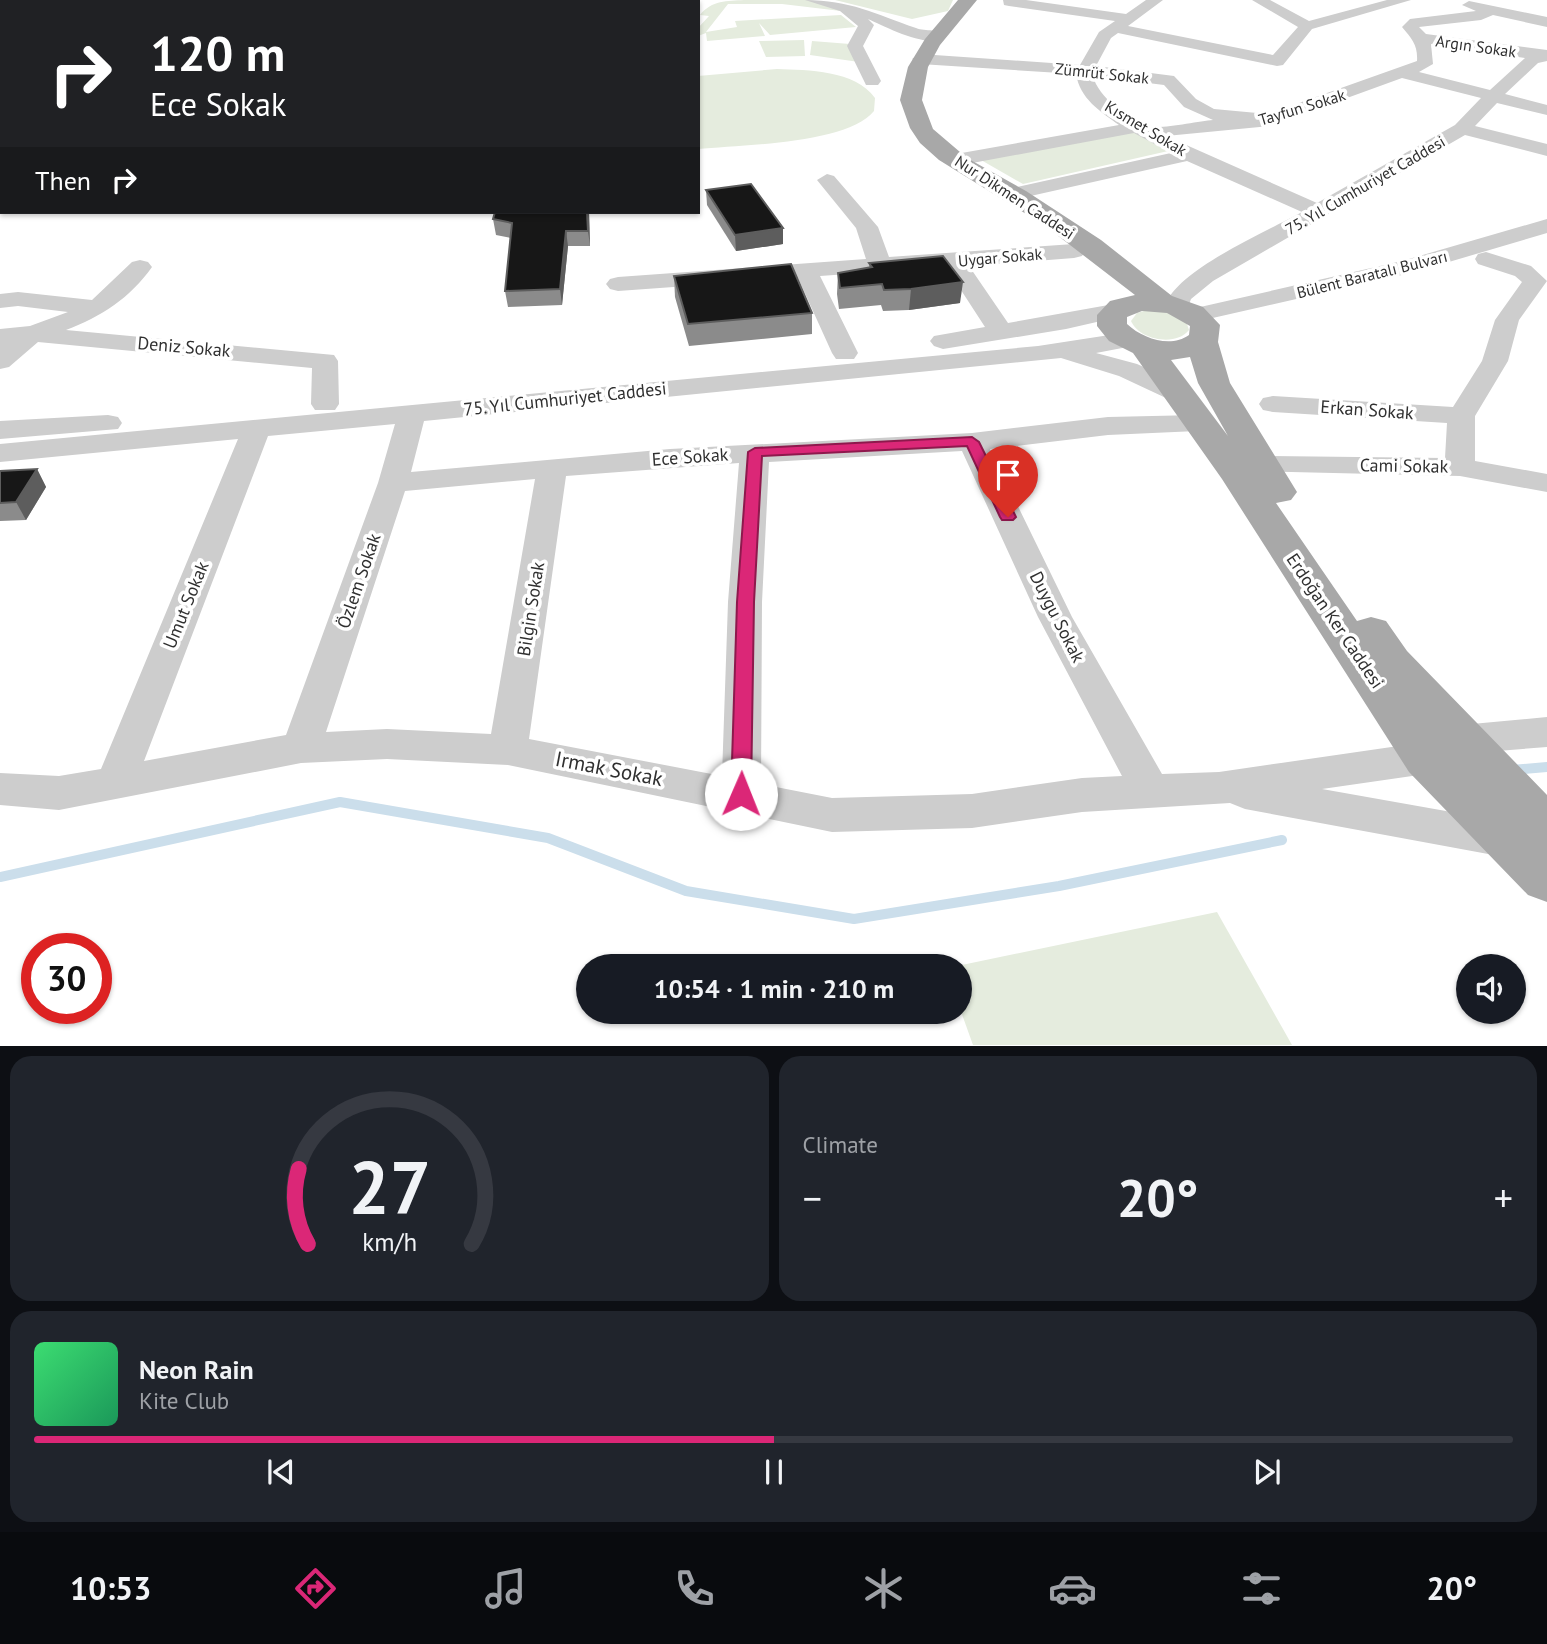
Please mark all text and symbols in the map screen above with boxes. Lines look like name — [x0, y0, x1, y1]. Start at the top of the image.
text: 120 m — [150, 21, 285, 85]
icon: right — [35, 28, 126, 119]
street label: Argın Sokak — [1434, 30, 1518, 62]
street label: Zümrüt Sokak — [1054, 58, 1150, 88]
text: Ece Sokak — [150, 83, 286, 125]
street label: Tayfun Sokak — [1256, 84, 1348, 130]
street label: Kısmet Sokak — [1101, 96, 1191, 160]
street label: 75. Yıl Cumhuriyet Caddesi — [1281, 131, 1449, 239]
street label: Nur Dikmen Caddesi — [951, 151, 1079, 243]
icon: right — [105, 161, 143, 199]
text: Then — [35, 164, 91, 197]
street label: Uygar Sokak — [957, 243, 1043, 271]
street label: Bülent Baratalı Bulvarı — [1295, 246, 1449, 302]
street label: Deniz Sokak — [137, 331, 232, 362]
street label: 75. Yıl Cumhuriyet Caddesi — [462, 376, 668, 421]
street label: Erkan Sokak — [1320, 395, 1415, 424]
street label: Ece Sokak — [651, 442, 729, 471]
pin — [978, 445, 1038, 517]
street label: Cami Sokak — [1360, 453, 1449, 478]
icon: arrive — [989, 456, 1027, 494]
street label: Özlem Sokak — [332, 530, 386, 631]
street label: Erdoğan Ker Caddesi — [1282, 549, 1389, 693]
street label: Umut Sokak — [158, 557, 214, 652]
street label: Bilgin Sokak — [512, 560, 549, 658]
street label: Duygu Sokak — [1025, 567, 1090, 667]
street label: Irmak Sokak — [553, 745, 665, 792]
position arrow — [704, 757, 778, 831]
speed limit sign: 30 — [21, 933, 112, 1024]
map controls — [1456, 954, 1526, 1024]
button: sound — [1456, 954, 1526, 1024]
text: 10:54 · 1 min · 210 m — [654, 972, 894, 1005]
text: Climate — [803, 1130, 878, 1159]
text: 27 — [348, 1141, 431, 1235]
text: 20° — [1117, 1164, 1199, 1231]
text: − — [803, 1173, 822, 1222]
text: + — [1494, 1173, 1513, 1222]
text: km/h — [362, 1226, 417, 1258]
text: Neon Rain — [139, 1353, 254, 1386]
text: Kite Club — [139, 1386, 229, 1415]
icon: previous — [262, 1453, 300, 1491]
icon: pause — [755, 1453, 793, 1491]
icon: next — [1248, 1453, 1286, 1491]
icon: directions — [291, 1564, 340, 1613]
icon: music — [481, 1564, 530, 1613]
icon: phone — [670, 1564, 719, 1613]
icon: climate — [859, 1564, 908, 1613]
icon: car — [1048, 1564, 1097, 1613]
icon: filters — [1237, 1564, 1286, 1613]
text: 10:53 — [70, 1567, 151, 1609]
text: 20° — [1427, 1567, 1477, 1609]

